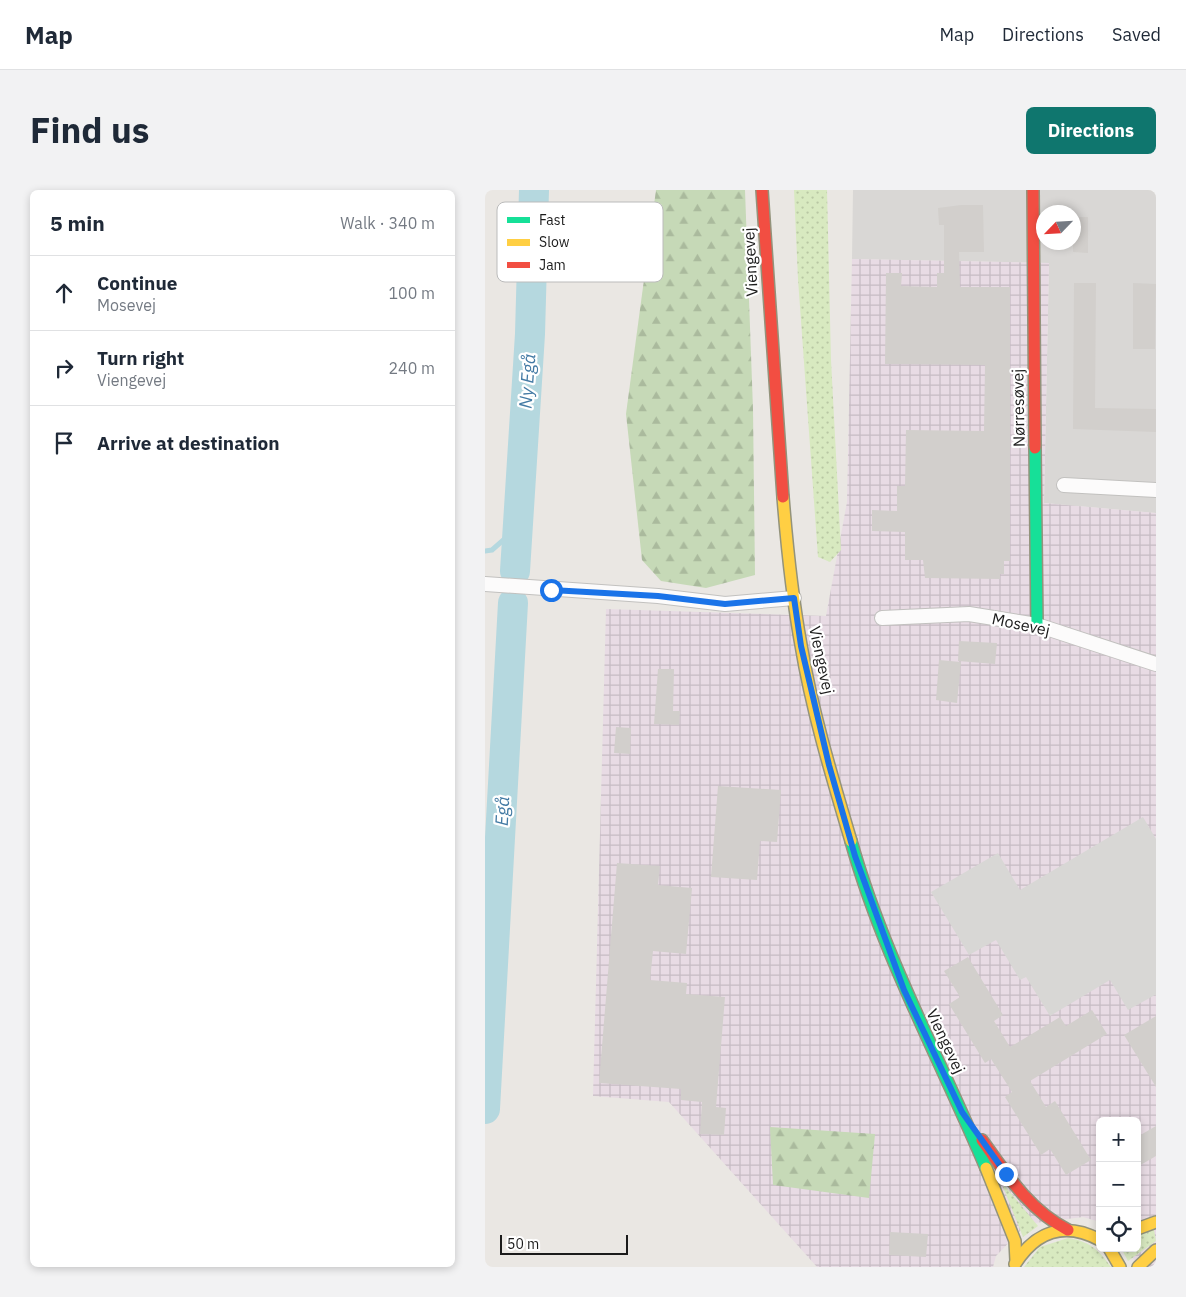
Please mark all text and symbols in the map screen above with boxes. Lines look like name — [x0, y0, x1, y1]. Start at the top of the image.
text: Map — [25, 19, 73, 51]
text: Map — [939, 23, 974, 46]
text: Directions — [1002, 23, 1084, 46]
text: Saved — [1112, 23, 1161, 46]
text: Find us — [30, 107, 149, 153]
button: Directions — [1026, 107, 1156, 154]
legend — [497, 202, 663, 282]
north arrow — [1036, 205, 1081, 250]
text: 5 min — [50, 209, 105, 237]
text: Fast — [539, 211, 565, 229]
text: Walk · 340 m — [340, 213, 435, 233]
street label: Viengevej — [738, 227, 762, 297]
text: Slow — [539, 233, 570, 251]
text: Jam — [539, 256, 566, 274]
text: Continue — [97, 271, 177, 295]
icon: ahead — [50, 279, 78, 307]
text: 100 m — [388, 283, 435, 303]
text: Mosevej — [97, 295, 156, 315]
text: Turn right — [97, 346, 184, 370]
water label: Ny Egå — [514, 353, 540, 409]
icon: right — [50, 354, 78, 382]
text: 240 m — [388, 358, 435, 378]
street label: Nørresøvej — [1007, 369, 1029, 447]
text: Viengevej — [97, 370, 166, 390]
icon: arrive — [50, 429, 78, 457]
text: Arrive at destination — [97, 431, 280, 455]
route start — [540, 579, 563, 602]
street label: Mosevej — [990, 608, 1052, 640]
street label: Viengevej — [805, 624, 839, 696]
water label: Egå — [490, 796, 514, 826]
street label: Viengevej — [922, 1005, 970, 1077]
map controls — [1096, 1117, 1141, 1252]
button: + — [1096, 1117, 1141, 1162]
button: − — [1096, 1162, 1141, 1207]
route end — [995, 1163, 1018, 1186]
button: locate — [1096, 1207, 1141, 1252]
scale bar — [500, 1232, 627, 1255]
text: 50 m — [507, 1235, 539, 1253]

